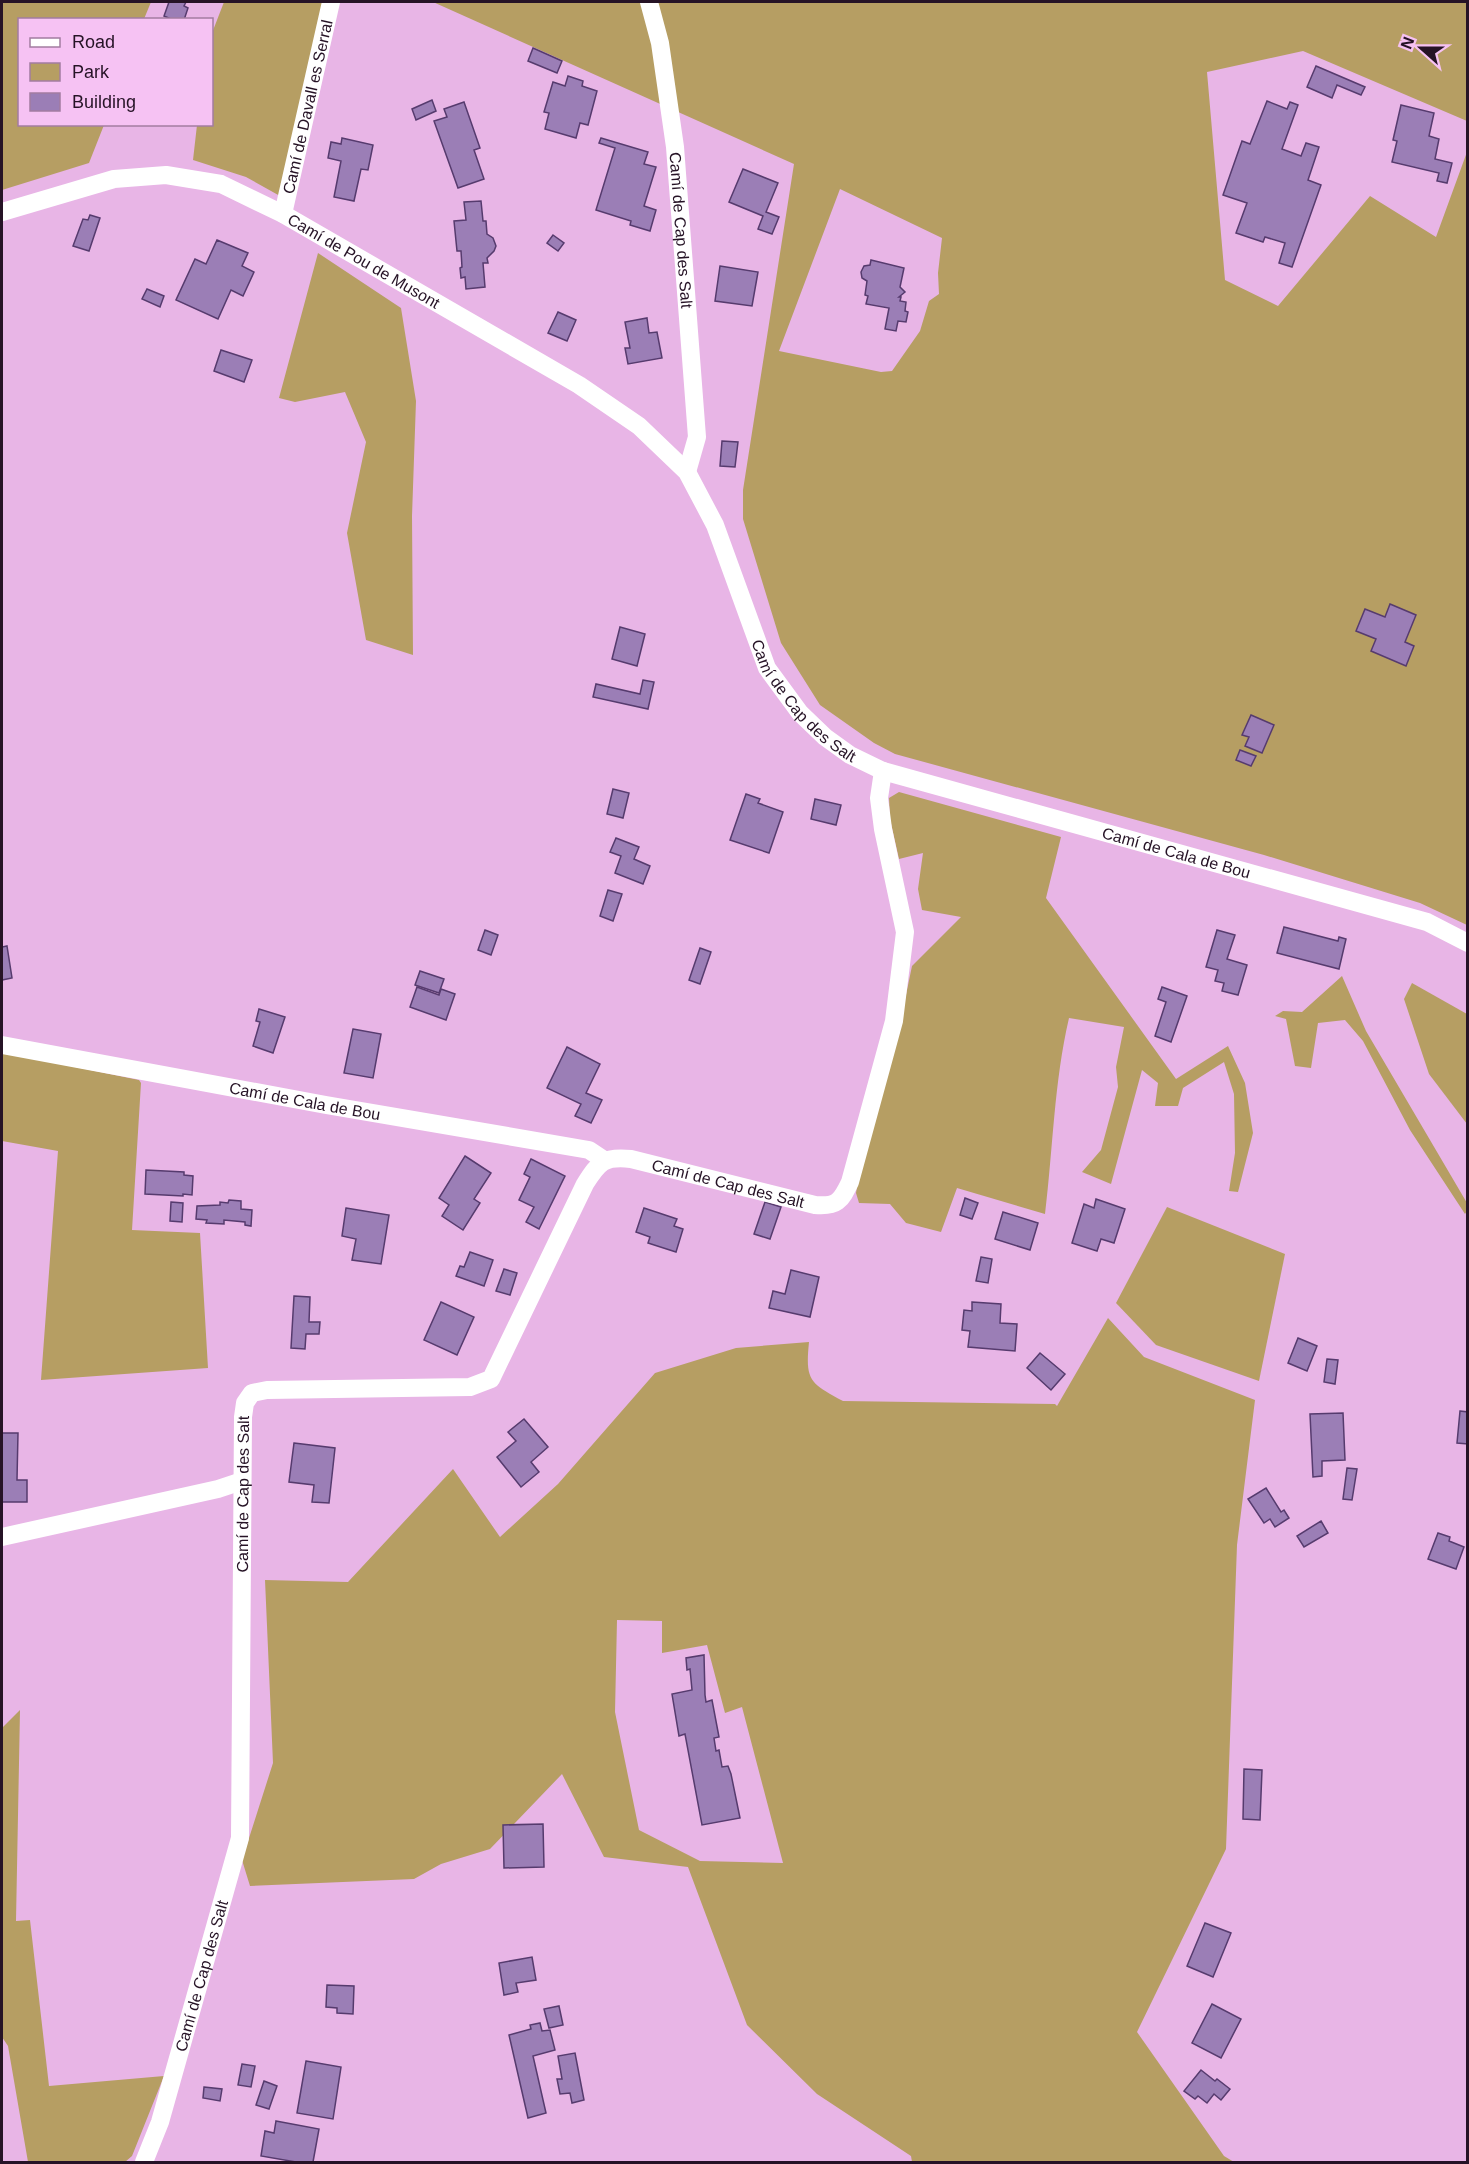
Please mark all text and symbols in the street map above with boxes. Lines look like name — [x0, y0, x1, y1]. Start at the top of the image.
legend — [18, 18, 213, 126]
street label: Camí de Davall es Serral — [280, 18, 336, 195]
north arrow — [1391, 18, 1451, 78]
text: Road — [72, 32, 115, 52]
text: N — [1397, 34, 1417, 51]
text: Park — [72, 62, 110, 82]
text: Building — [72, 92, 136, 112]
street label: Camí de Cap des Salt — [666, 152, 695, 310]
street label: Camí de Pou de Musont — [285, 211, 443, 312]
street label: Camí de Cap des Salt — [748, 637, 859, 766]
street label: Camí de Cala de Bou — [1100, 824, 1252, 882]
street label: Camí de Cala de Bou — [228, 1079, 382, 1123]
street label: Camí de Cap des Salt — [650, 1157, 807, 1211]
street label: Camí de Cap des Salt — [234, 1415, 252, 1573]
street label: Camí de Cap des Salt — [172, 1898, 231, 2054]

